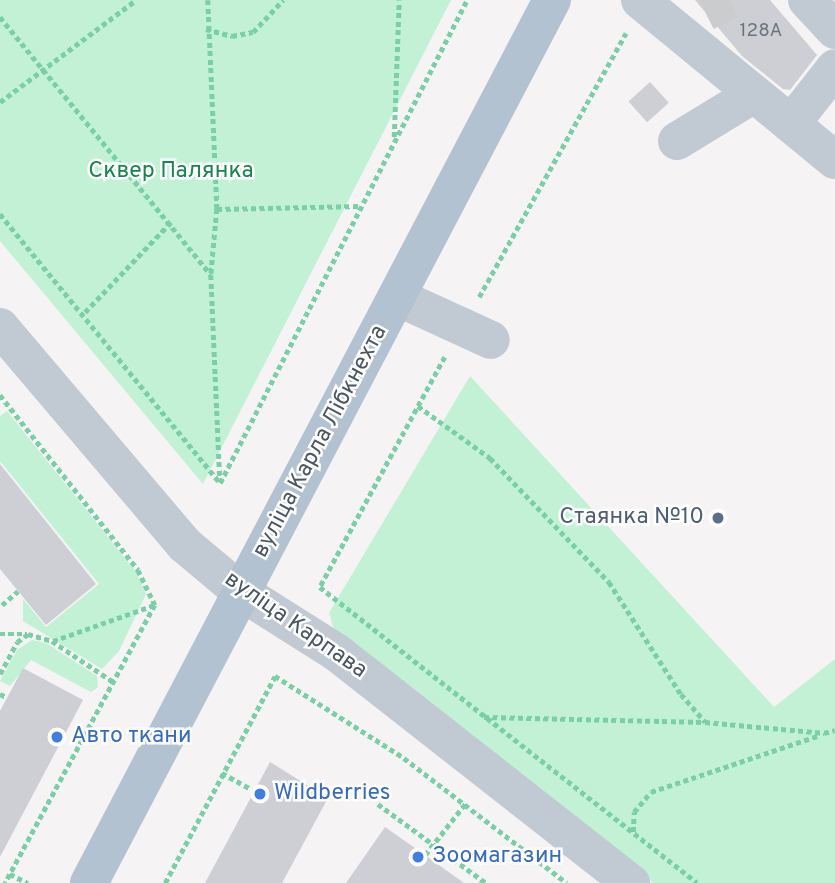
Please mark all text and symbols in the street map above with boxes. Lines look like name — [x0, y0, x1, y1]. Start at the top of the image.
house number: 128А — [739, 21, 783, 43]
park label: Сквер Палянка — [88, 158, 254, 186]
street label: вуліца Карла Лібкнехта — [248, 321, 394, 563]
place label: Стаянка №10 — [559, 504, 704, 532]
marker: Стаянка №10 — [710, 510, 726, 526]
street label: вуліца Карпава — [218, 567, 372, 685]
place label: Авто ткани — [71, 723, 191, 751]
marker: Авто ткани — [49, 729, 65, 745]
place label: Wildberries — [274, 780, 390, 808]
marker: Wildberries — [252, 786, 268, 802]
place label: Зоомагазин — [432, 843, 562, 871]
marker: Зоомагазин — [410, 849, 426, 865]

